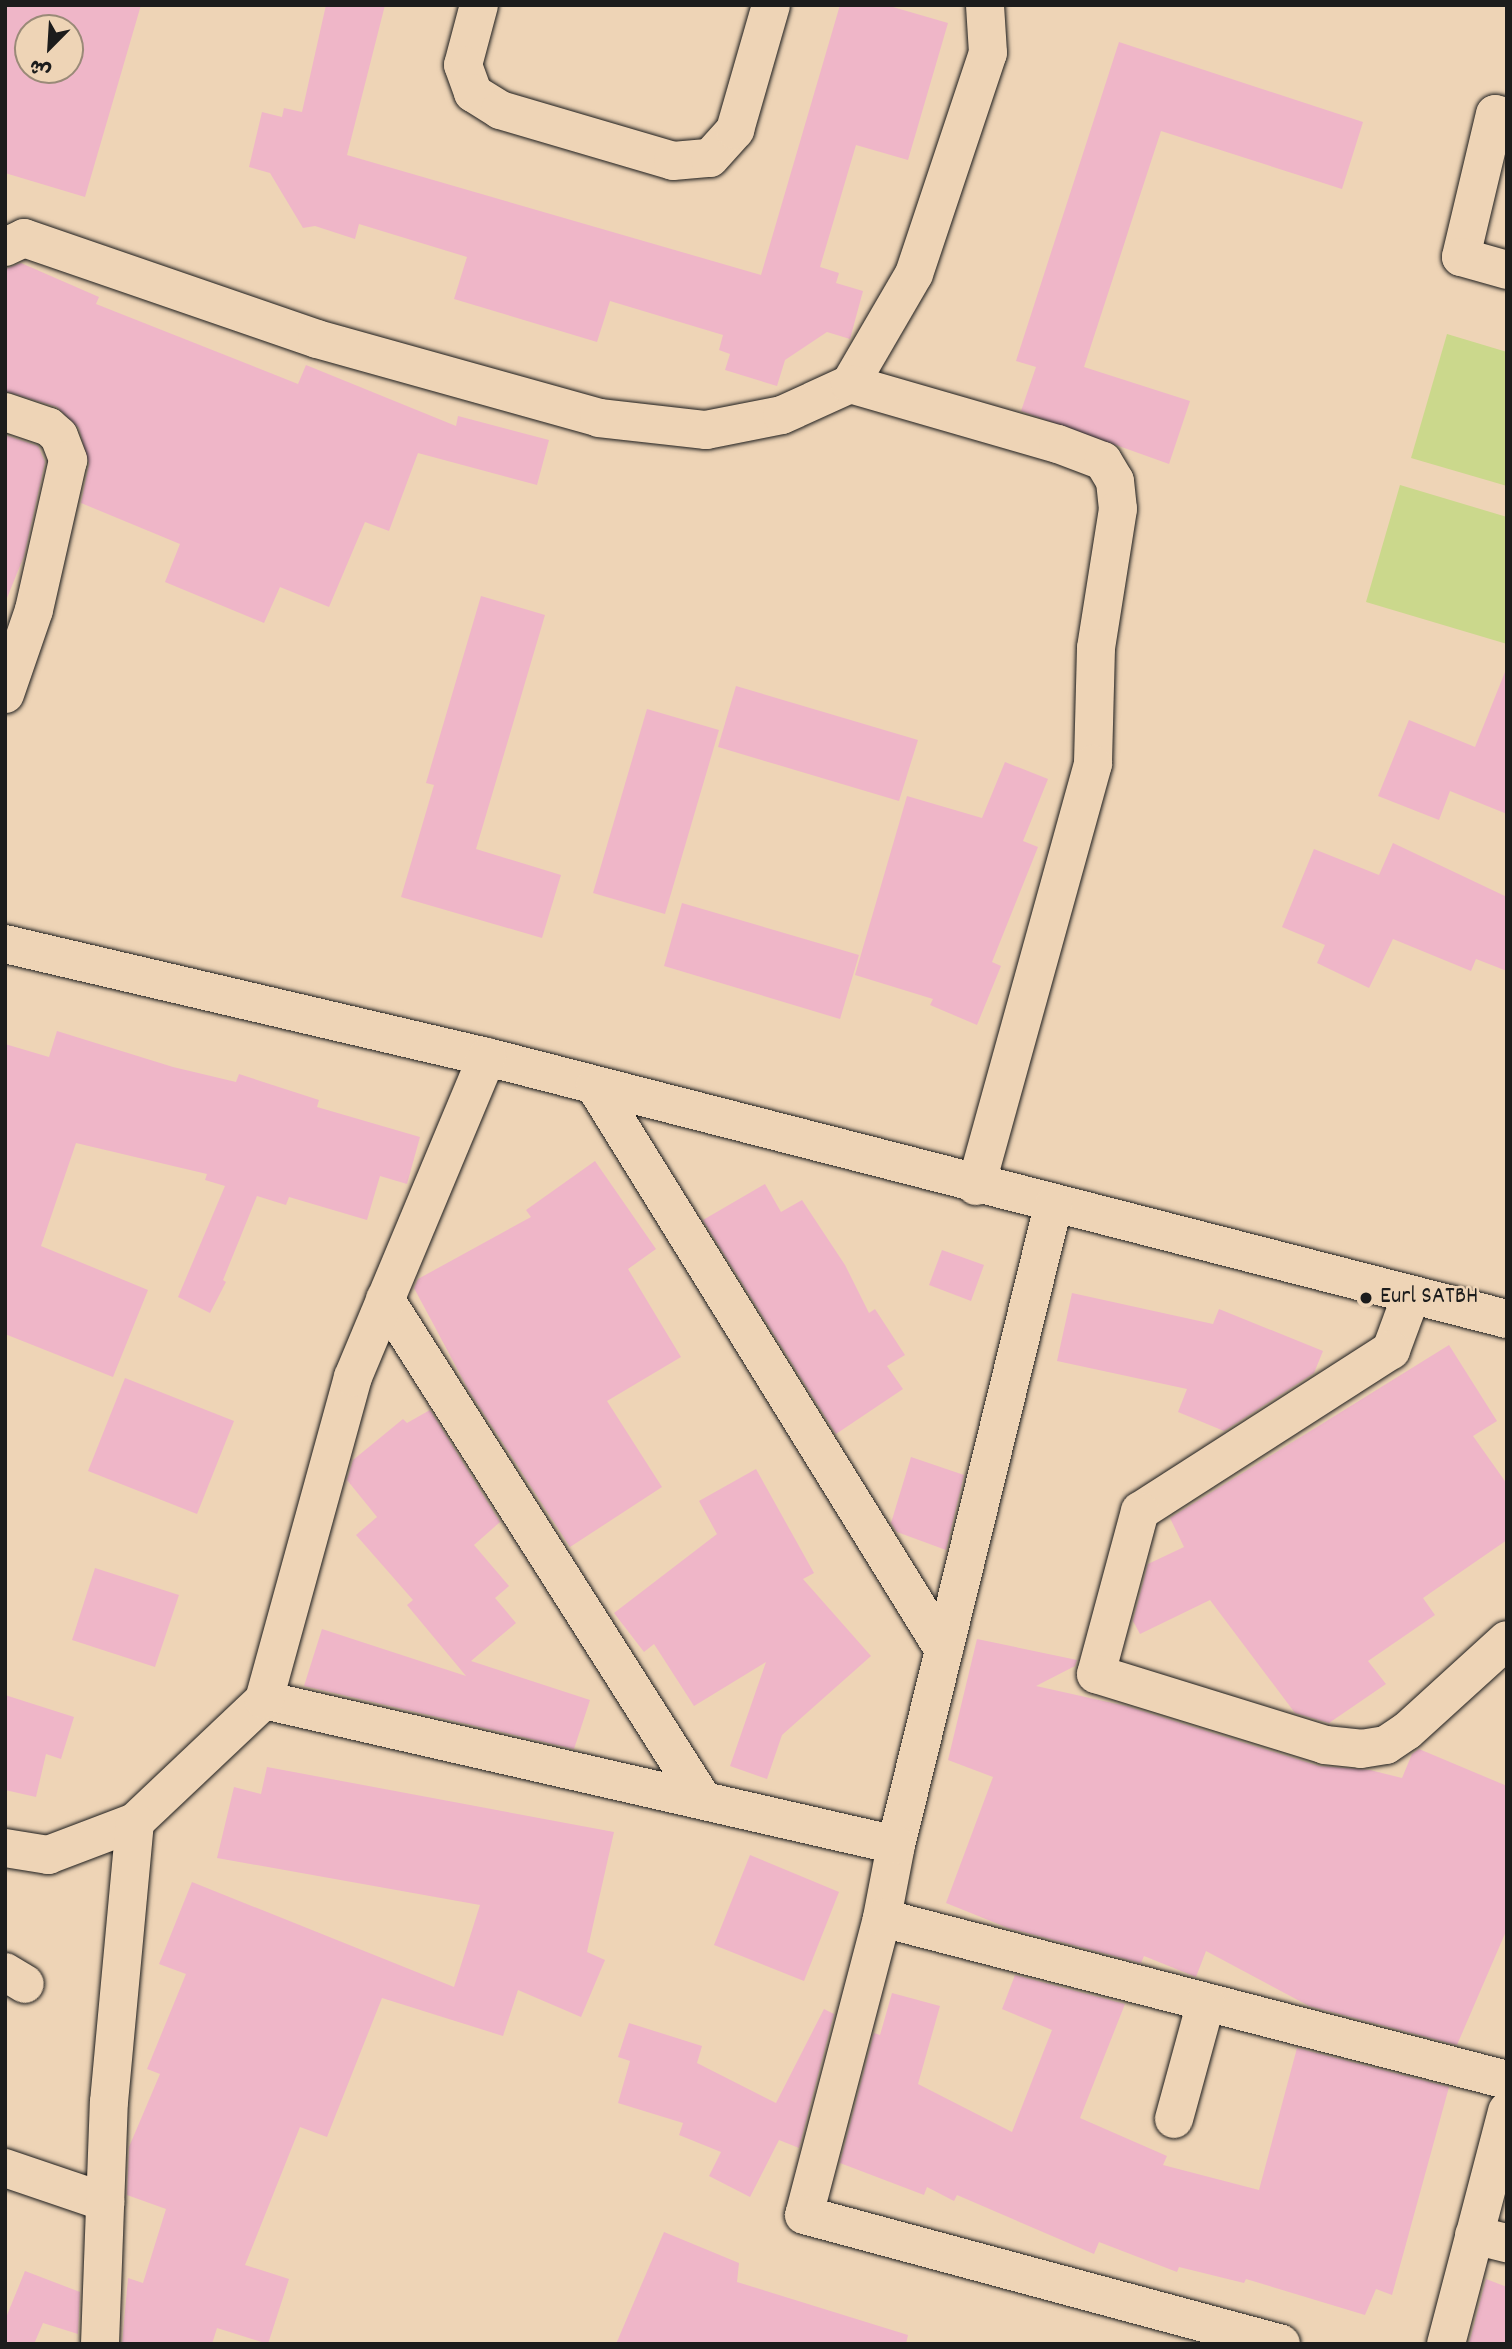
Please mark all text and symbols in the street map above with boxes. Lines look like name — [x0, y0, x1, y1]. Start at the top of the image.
north arrow — [14, 14, 84, 84]
text: ش — [26, 50, 56, 83]
place label: Eurl SATBH — [1380, 1284, 1478, 1312]
marker: Eurl SATBH — [1358, 1290, 1374, 1306]

